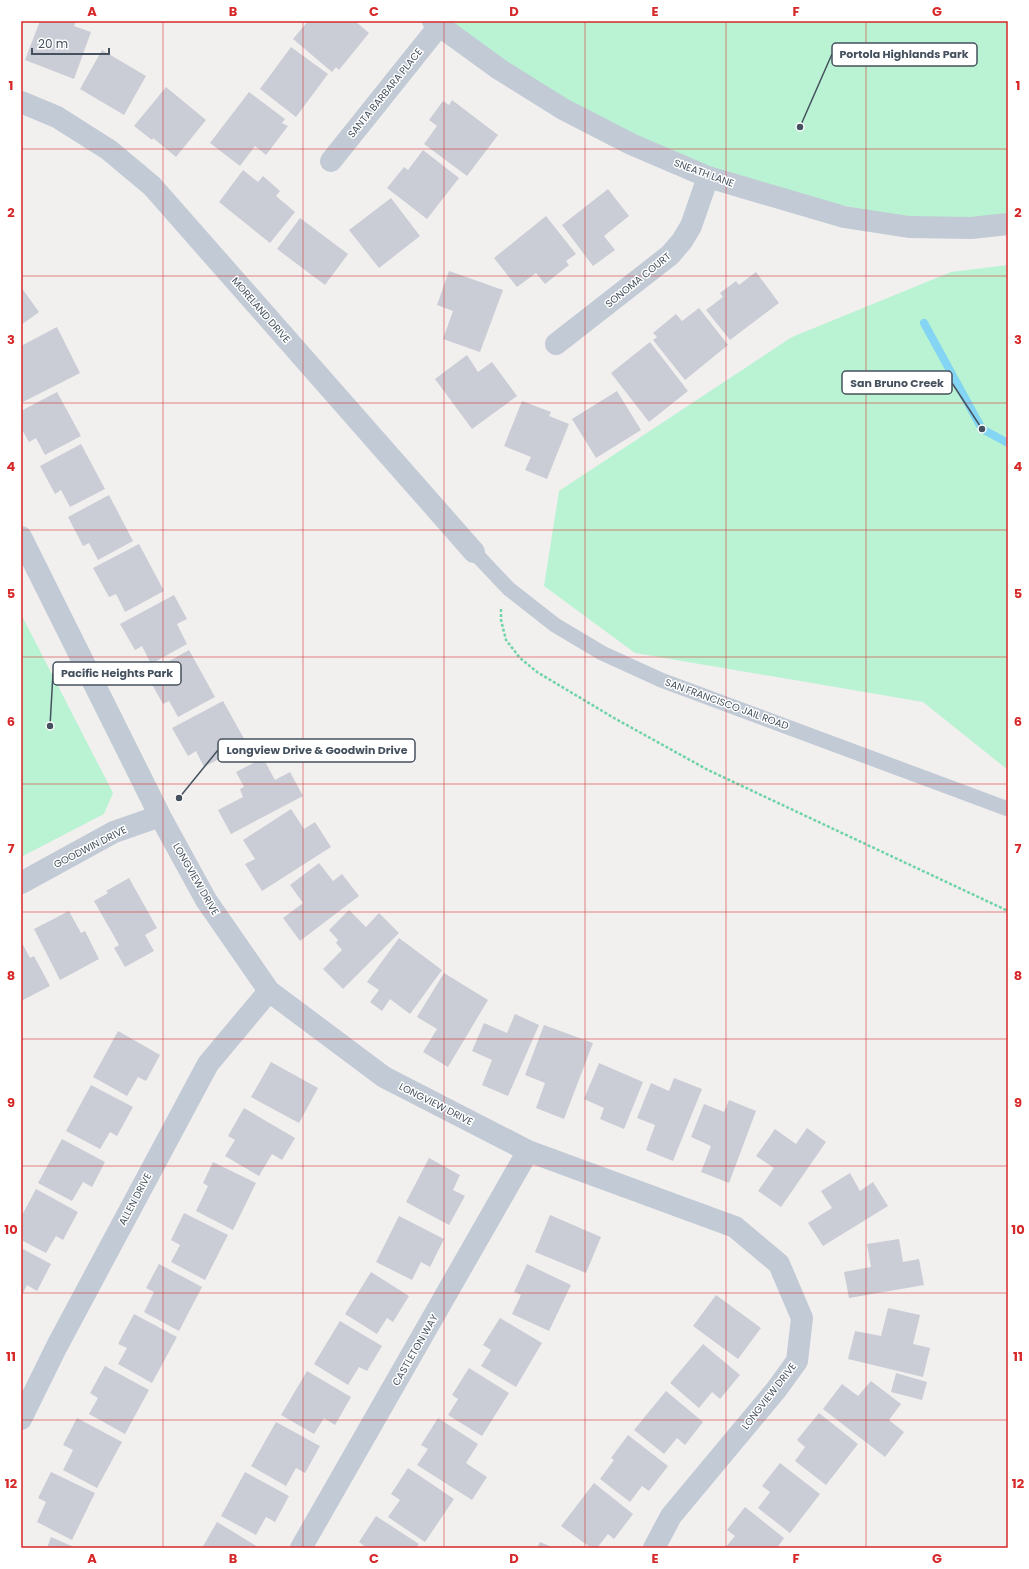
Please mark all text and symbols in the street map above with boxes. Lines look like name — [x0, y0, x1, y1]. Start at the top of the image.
text: A — [87, 2, 97, 21]
text: B — [229, 2, 238, 21]
text: C — [369, 2, 379, 21]
text: D — [509, 2, 519, 21]
text: E — [651, 2, 659, 21]
text: F — [792, 2, 800, 21]
text: G — [932, 2, 942, 21]
scale bar — [32, 30, 109, 56]
text: 20 m — [38, 35, 68, 52]
callout: Portola Highlands Park — [832, 43, 977, 66]
street label: SANTA BARBARA PLACE — [344, 45, 426, 141]
text: Portola Highlands Park — [839, 46, 969, 62]
text: 1 — [9, 76, 13, 95]
text: 1 — [1016, 76, 1020, 95]
street label: SNEATH LANE — [672, 155, 736, 191]
text: 2 — [7, 203, 15, 222]
text: 2 — [1014, 203, 1022, 222]
street label: SONOMA COURT — [602, 248, 674, 311]
street label: MORELAND DRIVE — [228, 274, 294, 346]
text: 3 — [7, 330, 15, 349]
text: 3 — [1014, 330, 1022, 349]
callout: San Bruno Creek — [842, 371, 952, 394]
text: San Bruno Creek — [850, 375, 944, 391]
text: 4 — [7, 457, 16, 476]
text: 4 — [1014, 457, 1023, 476]
text: 5 — [7, 584, 15, 603]
text: 5 — [1014, 584, 1022, 603]
callout: Pacific Heights Park — [53, 662, 181, 685]
text: Pacific Heights Park — [61, 665, 173, 681]
street label: SAN FRANCISCO JAIL ROAD — [663, 675, 791, 733]
text: 6 — [7, 712, 15, 731]
text: 6 — [1014, 712, 1022, 731]
callout: Longview Drive & Goodwin Drive — [218, 739, 415, 762]
text: Longview Drive & Goodwin Drive — [227, 742, 408, 758]
street label: GOODWIN DRIVE — [51, 822, 129, 872]
text: 7 — [8, 839, 15, 858]
text: 7 — [1015, 839, 1022, 858]
street label: LONGVIEW DRIVE — [169, 840, 223, 918]
text: 8 — [7, 966, 15, 985]
text: 8 — [1014, 966, 1022, 985]
street label: LONGVIEW DRIVE — [396, 1079, 476, 1129]
text: 9 — [7, 1093, 15, 1112]
text: 9 — [1014, 1093, 1022, 1112]
street label: ALLEN DRIVE — [115, 1170, 155, 1228]
text: 10 — [4, 1220, 18, 1239]
text: 10 — [1011, 1220, 1025, 1239]
street label: CASTLETON WAY — [388, 1311, 442, 1389]
text: 11 — [6, 1347, 16, 1366]
text: 11 — [1013, 1347, 1023, 1366]
street label: LONGVIEW DRIVE — [738, 1359, 800, 1433]
text: 12 — [5, 1474, 18, 1493]
text: 12 — [1012, 1474, 1025, 1493]
text: A — [87, 1549, 97, 1568]
text: B — [229, 1549, 238, 1568]
text: C — [369, 1549, 379, 1568]
text: D — [509, 1549, 519, 1568]
text: E — [651, 1549, 659, 1568]
text: F — [792, 1549, 800, 1568]
text: G — [932, 1549, 942, 1568]

